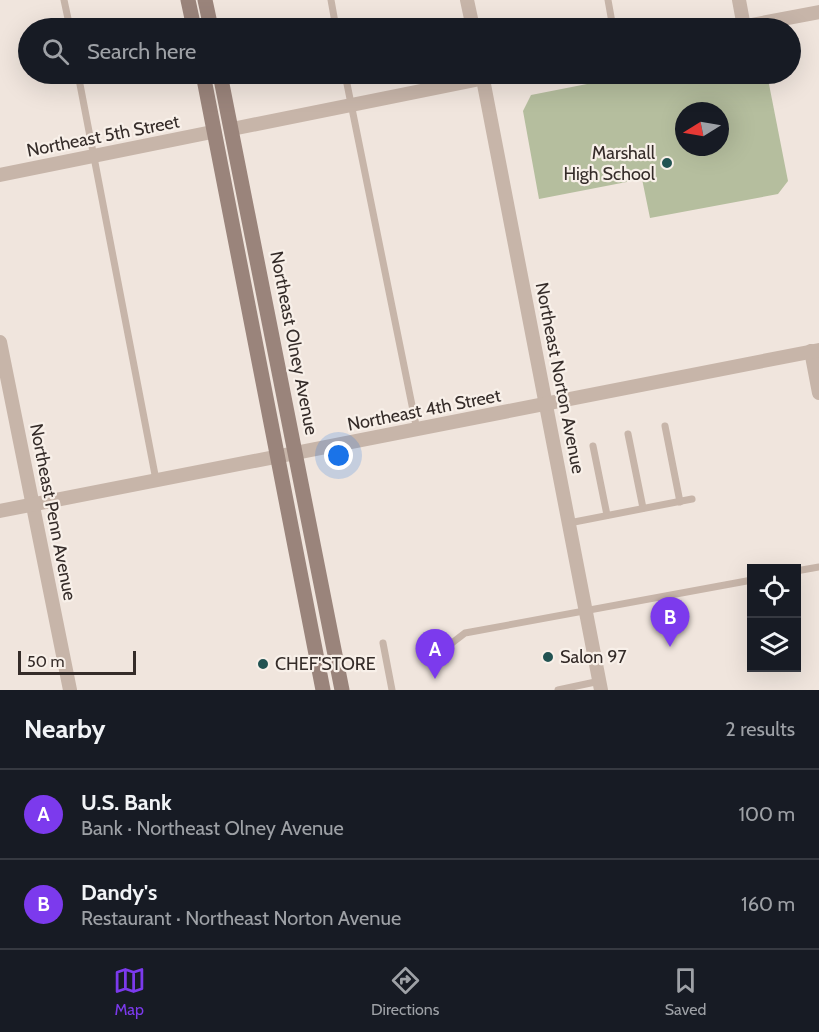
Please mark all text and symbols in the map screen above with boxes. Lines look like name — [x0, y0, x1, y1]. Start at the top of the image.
search box — [18, 18, 801, 84]
icon: search — [39, 35, 72, 68]
text: Search here — [87, 38, 196, 65]
north arrow — [675, 102, 729, 156]
street label: Northeast 5th Street — [25, 110, 181, 162]
place label: Marshall High School — [563, 142, 656, 185]
marker: Marshall High School — [660, 156, 674, 170]
street label: Northeast Olney Avenue — [265, 249, 323, 437]
street label: Northeast Norton Avenue — [531, 281, 589, 475]
street label: Northeast 4th Street — [345, 384, 503, 436]
street label: Northeast Penn Avenue — [25, 422, 81, 602]
your location — [324, 441, 353, 470]
map controls — [747, 564, 801, 672]
button: locate — [747, 564, 801, 618]
pin: B — [650, 598, 690, 647]
button: layers — [747, 618, 801, 672]
pin: A — [416, 630, 454, 679]
place label: Salon 97 — [560, 646, 627, 668]
scale bar — [18, 648, 136, 676]
marker: Salon 97 — [541, 650, 555, 664]
text: 50 m — [27, 652, 64, 671]
place label: CHEF'STORE — [275, 653, 376, 675]
marker: CHEF'STORE — [256, 657, 270, 671]
text: Nearby — [24, 713, 105, 745]
text: 2 results — [725, 717, 795, 741]
text: U.S. Bank — [81, 789, 172, 816]
text: A — [37, 802, 50, 826]
text: 100 m — [739, 802, 795, 826]
text: Bank · Northeast Olney Avenue — [81, 816, 344, 840]
text: Dandy's — [81, 879, 157, 906]
text: B — [37, 892, 50, 916]
text: 160 m — [741, 892, 795, 916]
text: Restaurant · Northeast Norton Avenue — [81, 906, 401, 930]
tab: Map — [113, 964, 146, 1019]
tab: Directions — [371, 964, 439, 1019]
tab: Saved — [665, 964, 706, 1019]

